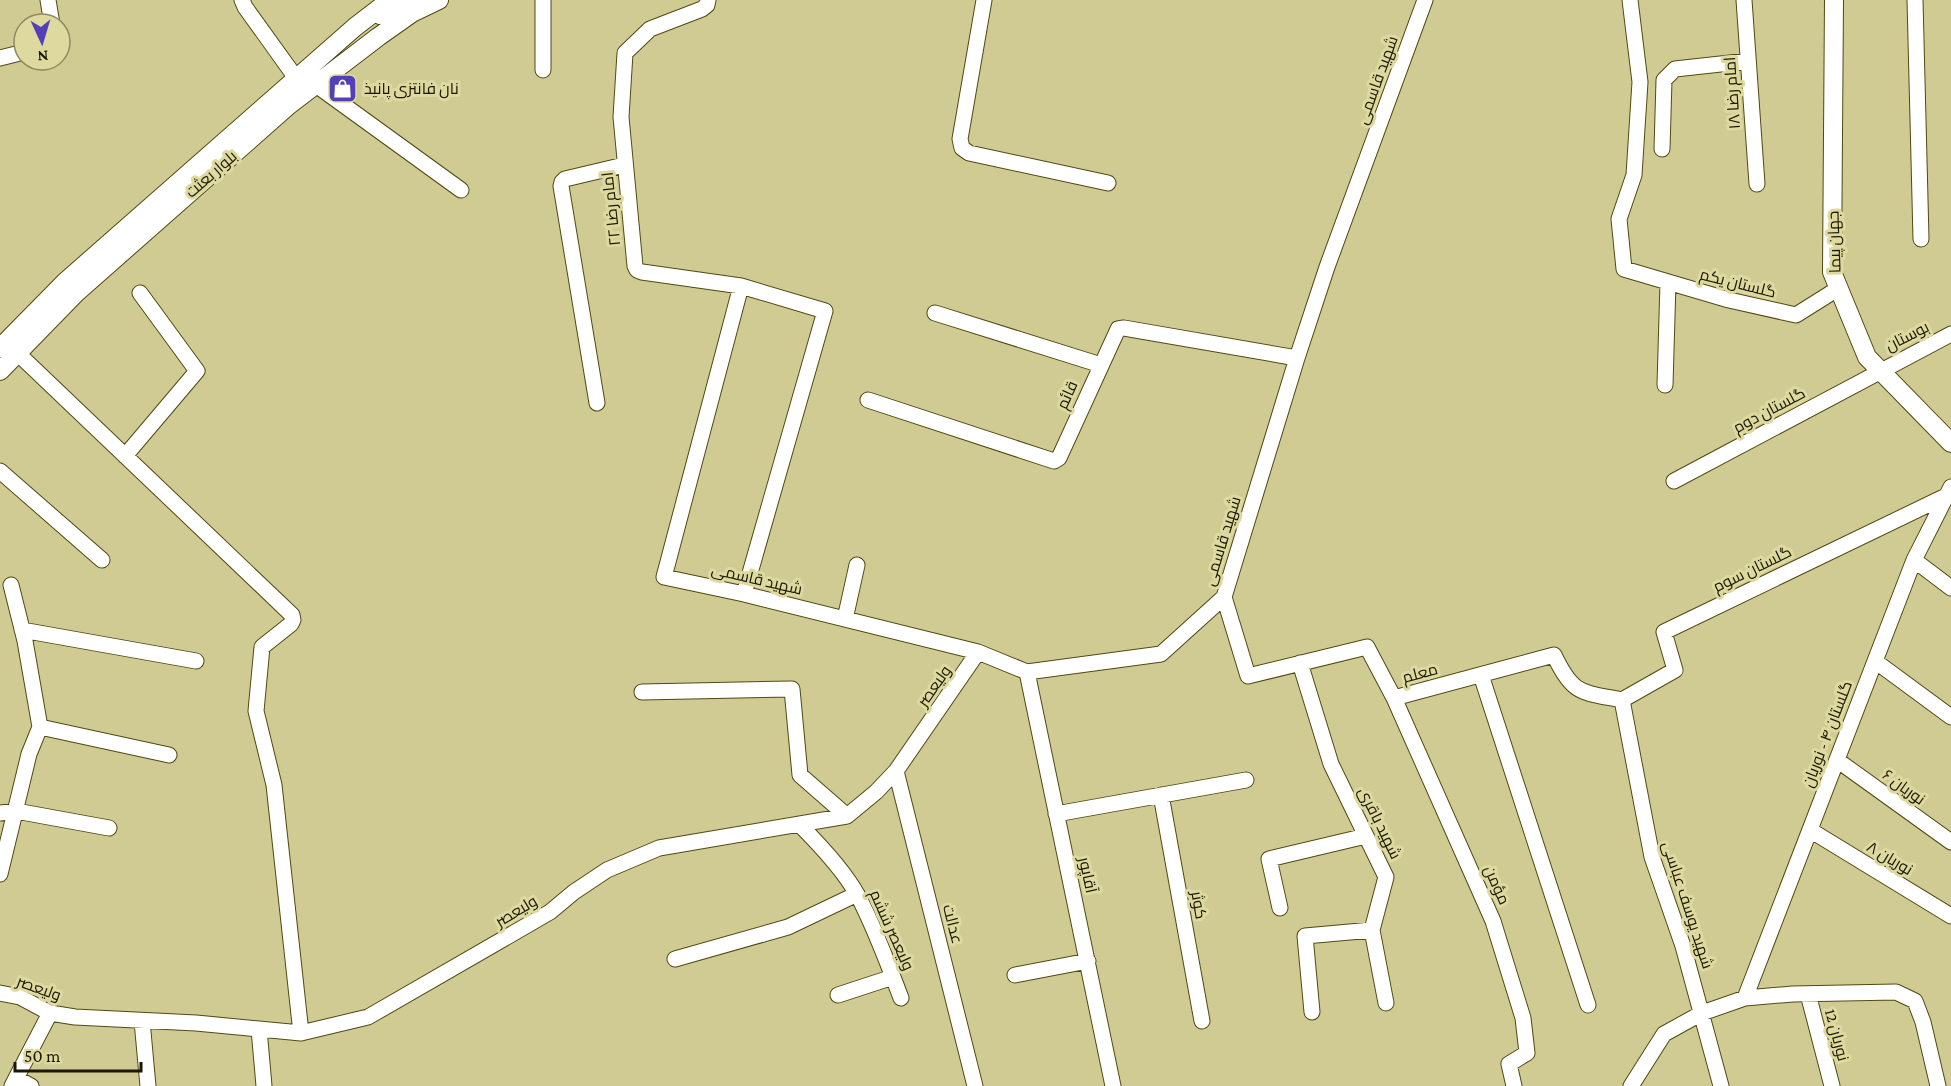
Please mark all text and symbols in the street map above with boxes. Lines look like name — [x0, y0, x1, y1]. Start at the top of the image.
north arrow — [12, 12, 72, 72]
street label: شهید قاسمی — [1353, 34, 1403, 127]
text: N — [37, 48, 49, 65]
street label: امام رضا ۱۸ — [1721, 56, 1746, 130]
shop icon: نان فانتزی پانیذ — [327, 72, 359, 104]
place label: نان فانتزی پانیذ — [364, 80, 459, 100]
street label: بلوار بعثت — [182, 147, 241, 202]
street label: امام رضا ۲۲ — [599, 171, 626, 247]
street label: جهان پیما — [1824, 210, 1847, 273]
street label: گلستان یکم — [1697, 265, 1778, 304]
street label: بوستان — [1882, 318, 1933, 356]
street label: قائم — [1053, 378, 1083, 413]
street label: گلستان دوم — [1730, 384, 1809, 439]
street label: شهید قاسمی — [1200, 494, 1246, 588]
street label: گلستان سوم — [1710, 543, 1795, 598]
street label: شهید قاسمی — [709, 560, 804, 600]
street label: معلم — [1400, 660, 1440, 689]
street label: ولیعصر — [913, 662, 955, 711]
street label: گلستان ۴ - نوریان — [1799, 678, 1857, 790]
street label: نوریان ۶ — [1878, 766, 1928, 810]
street label: شهید باقری — [1353, 784, 1405, 863]
street label: نوریان ۸ — [1863, 838, 1916, 880]
street label: شهید یوسف عباسی — [1657, 839, 1717, 971]
street label: آقاپور — [1073, 854, 1100, 896]
street label: مؤمن — [1479, 863, 1513, 908]
street label: ولیعصر ششم — [864, 887, 917, 974]
street label: کوثر — [1187, 889, 1210, 921]
street label: ولیعصر — [491, 892, 541, 931]
street label: عدالت — [940, 903, 966, 945]
street label: ولیعصر — [13, 972, 63, 1005]
street label: نوریان 12 — [1820, 1007, 1852, 1063]
scale bar — [15, 1035, 141, 1073]
text: 50 m — [24, 1046, 61, 1066]

